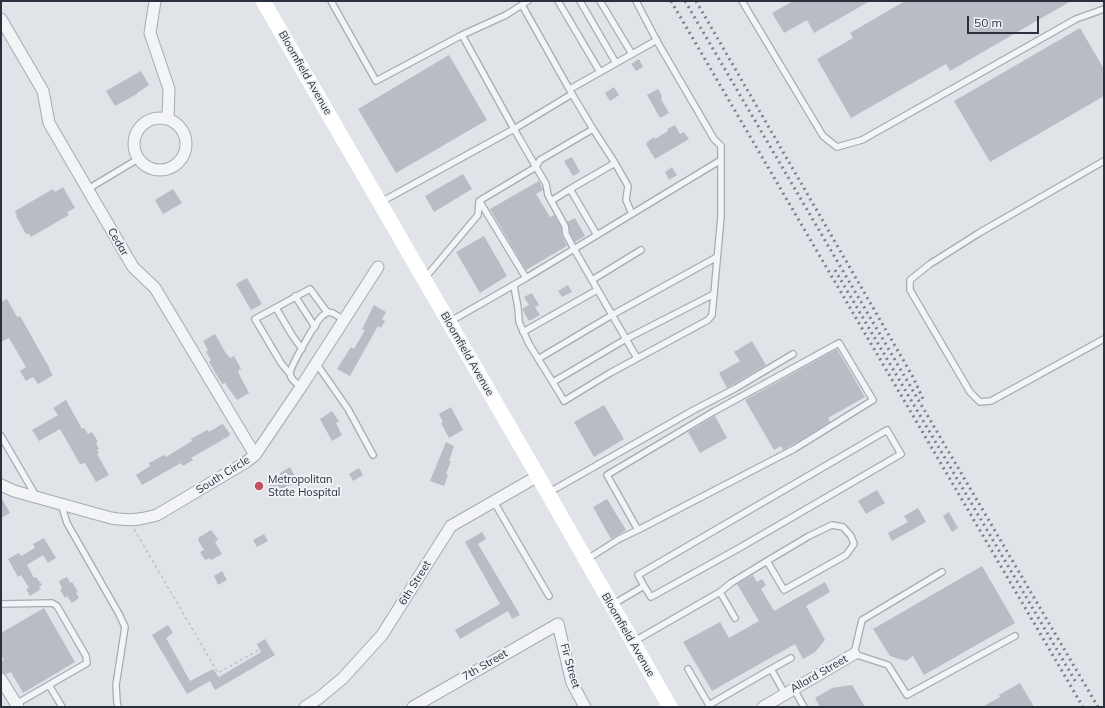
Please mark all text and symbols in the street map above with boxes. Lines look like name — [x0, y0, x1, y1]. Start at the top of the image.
scale bar — [969, 8, 1041, 34]
text: 50 m — [974, 15, 1002, 30]
street label: Bloomfield Avenue — [276, 29, 334, 117]
street label: Cedar — [105, 226, 131, 258]
street label: Bloomfield Avenue — [438, 310, 496, 398]
street label: South Circle — [194, 453, 252, 497]
place label: Metropolitan State Hospital — [268, 473, 340, 499]
marker: Metropolitan State Hospital — [253, 480, 265, 492]
street label: 6th Street — [396, 558, 434, 608]
street label: Bloomfield Avenue — [599, 591, 657, 679]
street label: Fir Street — [557, 642, 583, 690]
street label: 7th Street — [460, 647, 510, 683]
street label: Allard Street — [788, 652, 850, 696]

